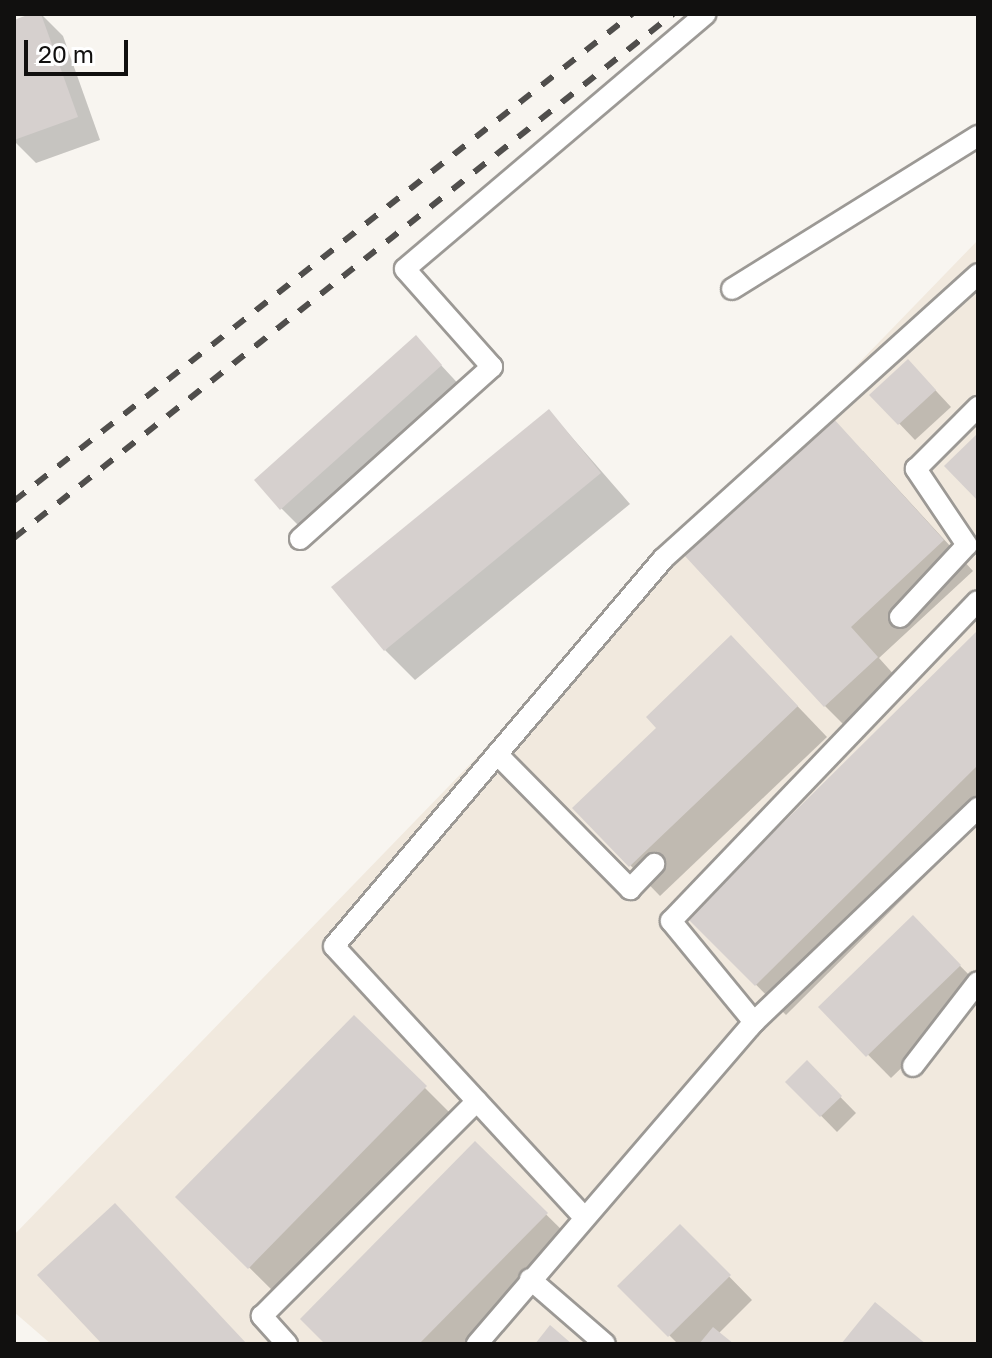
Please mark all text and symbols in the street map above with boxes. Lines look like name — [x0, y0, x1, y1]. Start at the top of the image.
scale bar — [28, 24, 132, 74]
text: 20 m — [38, 39, 94, 68]

